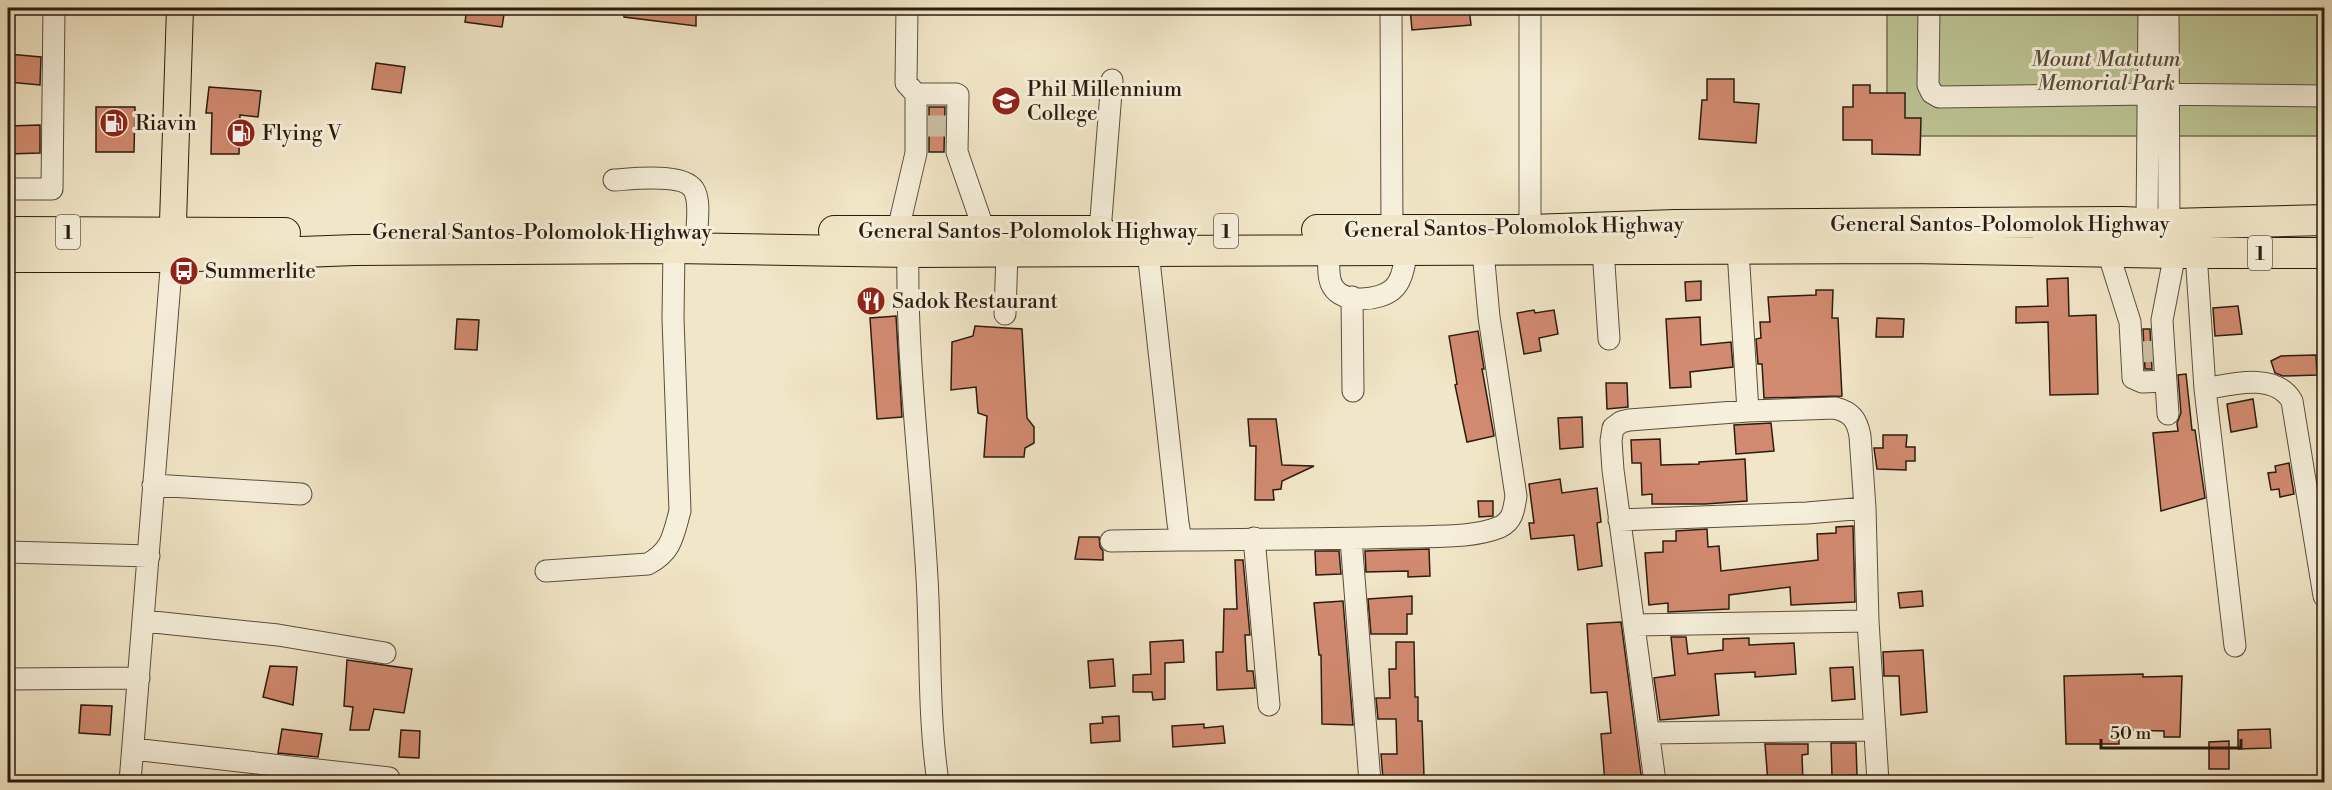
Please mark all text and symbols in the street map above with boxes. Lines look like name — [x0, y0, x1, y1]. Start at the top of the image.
park label: Mount Matutum Memorial Park — [2031, 47, 2182, 97]
place label: Phil Millennium College — [1027, 77, 1182, 127]
school or university icon: Phil Millennium College — [990, 85, 1022, 117]
fuel station icon: Riavin — [98, 107, 130, 139]
place label: Riavin — [135, 111, 197, 137]
fuel station icon: Flying V — [225, 117, 257, 149]
place label: Flying V — [262, 121, 343, 147]
street label: General Santos-Polomolok Highway — [1344, 212, 1685, 244]
street label: General Santos-Polomolok Highway — [1830, 212, 2171, 238]
road number: 1 — [1214, 214, 1238, 248]
road number: 1 — [56, 215, 80, 249]
street label: General Santos-Polomolok Highway — [858, 219, 1199, 245]
street label: General Santos-Polomolok Highway — [372, 220, 713, 246]
road number: 1 — [2248, 236, 2272, 270]
bus stop icon: Summerlite — [168, 255, 200, 287]
place label: Summerlite — [205, 259, 316, 285]
restaurant icon: Sadok Restaurant — [855, 285, 887, 317]
place label: Sadok Restaurant — [892, 289, 1059, 315]
scale bar — [2101, 712, 2240, 750]
text: 50 m — [2110, 722, 2152, 745]

